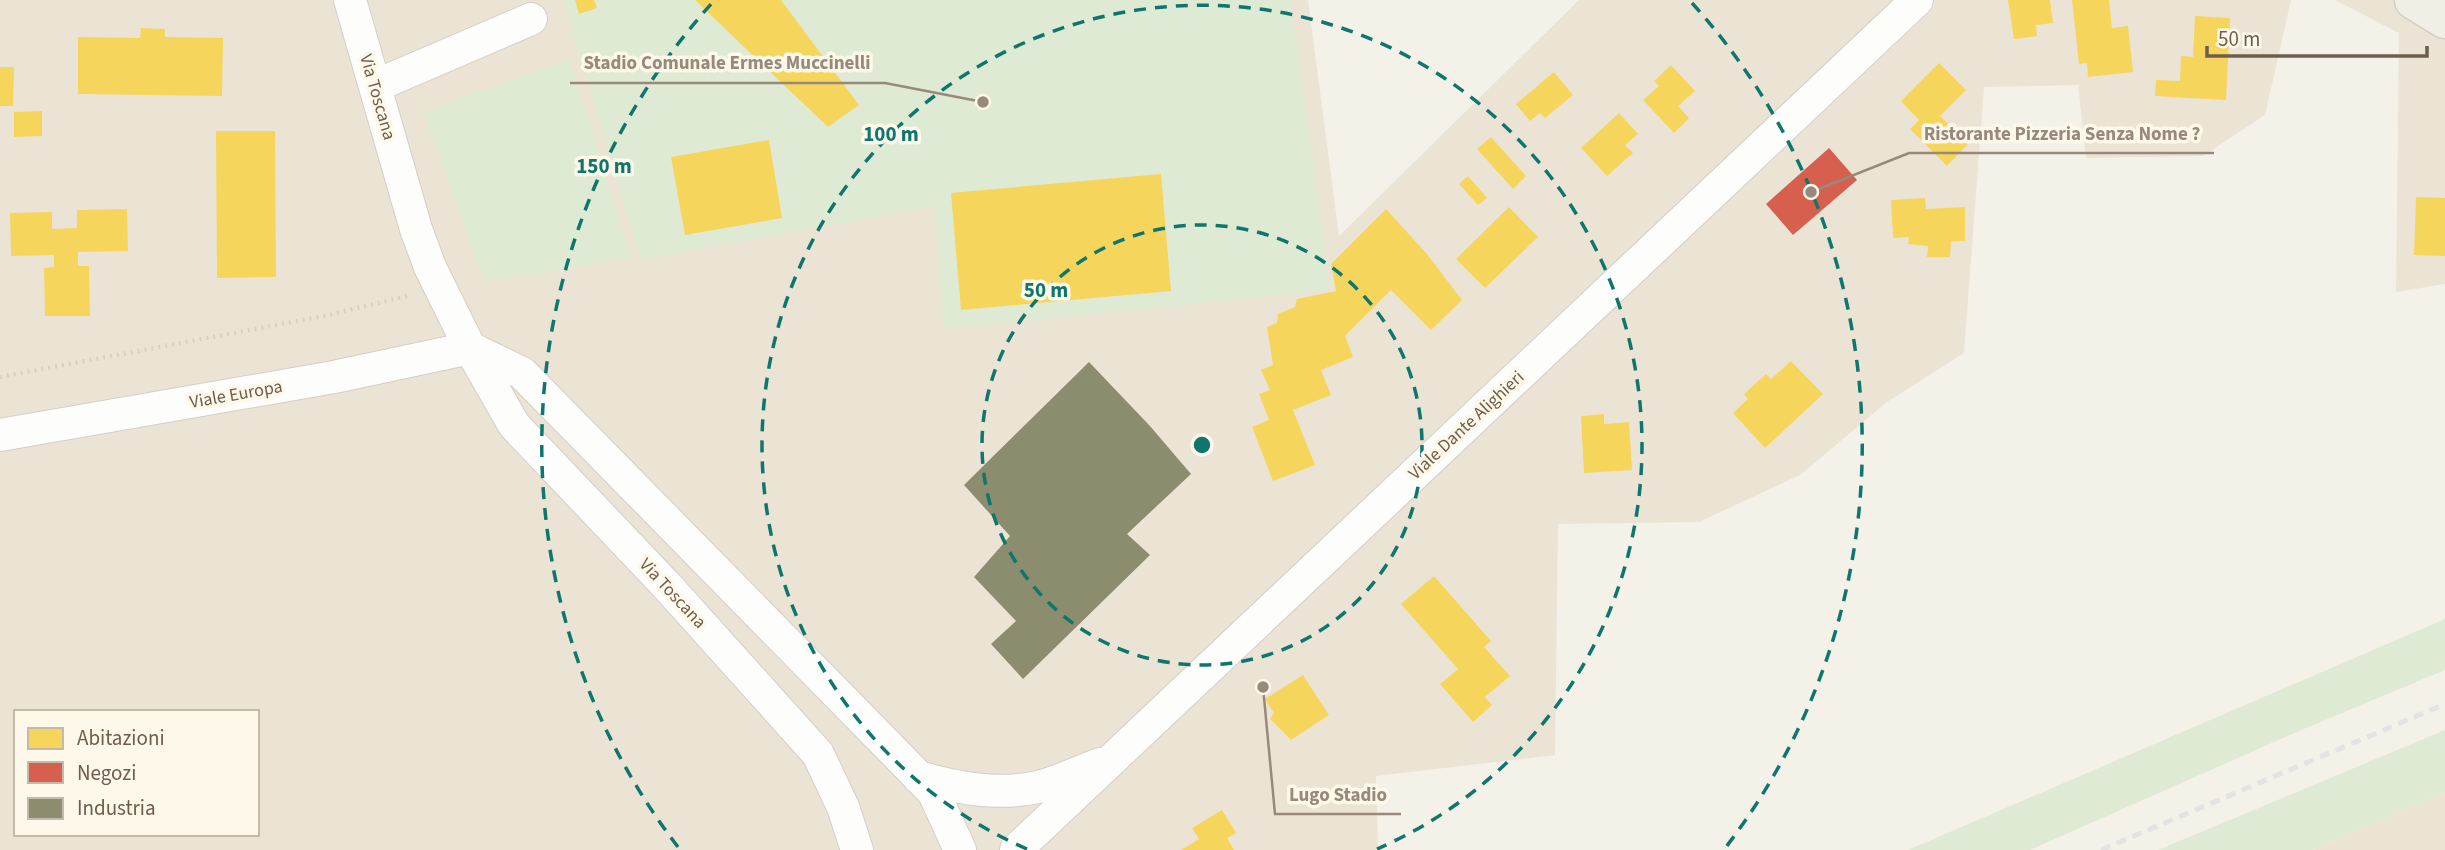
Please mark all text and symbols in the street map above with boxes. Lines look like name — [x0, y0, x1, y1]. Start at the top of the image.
scale bar — [2207, 14, 2428, 58]
text: 50 m — [2218, 24, 2260, 54]
callout: Stadio Comunale Ermes Muccinelli — [570, 43, 885, 83]
text: Stadio Comunale Ermes Muccinelli — [584, 50, 870, 77]
street label: Via Toscana — [353, 51, 402, 143]
callout: Ristorante Pizzeria Senza Nome ? — [1909, 113, 2214, 153]
text: 100 m — [863, 119, 919, 149]
text: Ristorante Pizzeria Senza Nome ? — [1924, 121, 2200, 148]
text: 150 m — [576, 151, 632, 181]
text: 50 m — [1024, 275, 1068, 305]
street label: Viale Dante Alighieri — [1403, 365, 1530, 486]
street label: Viale Europa — [188, 374, 284, 415]
centre of rings — [1190, 433, 1214, 457]
street label: Via Toscana — [633, 553, 712, 634]
legend — [14, 710, 259, 836]
text: Abitazioni — [77, 723, 165, 753]
text: Negozi — [77, 758, 136, 788]
callout: Lugo Stadio — [1275, 774, 1401, 814]
text: Lugo Stadio — [1289, 782, 1387, 809]
text: Industria — [77, 793, 156, 823]

